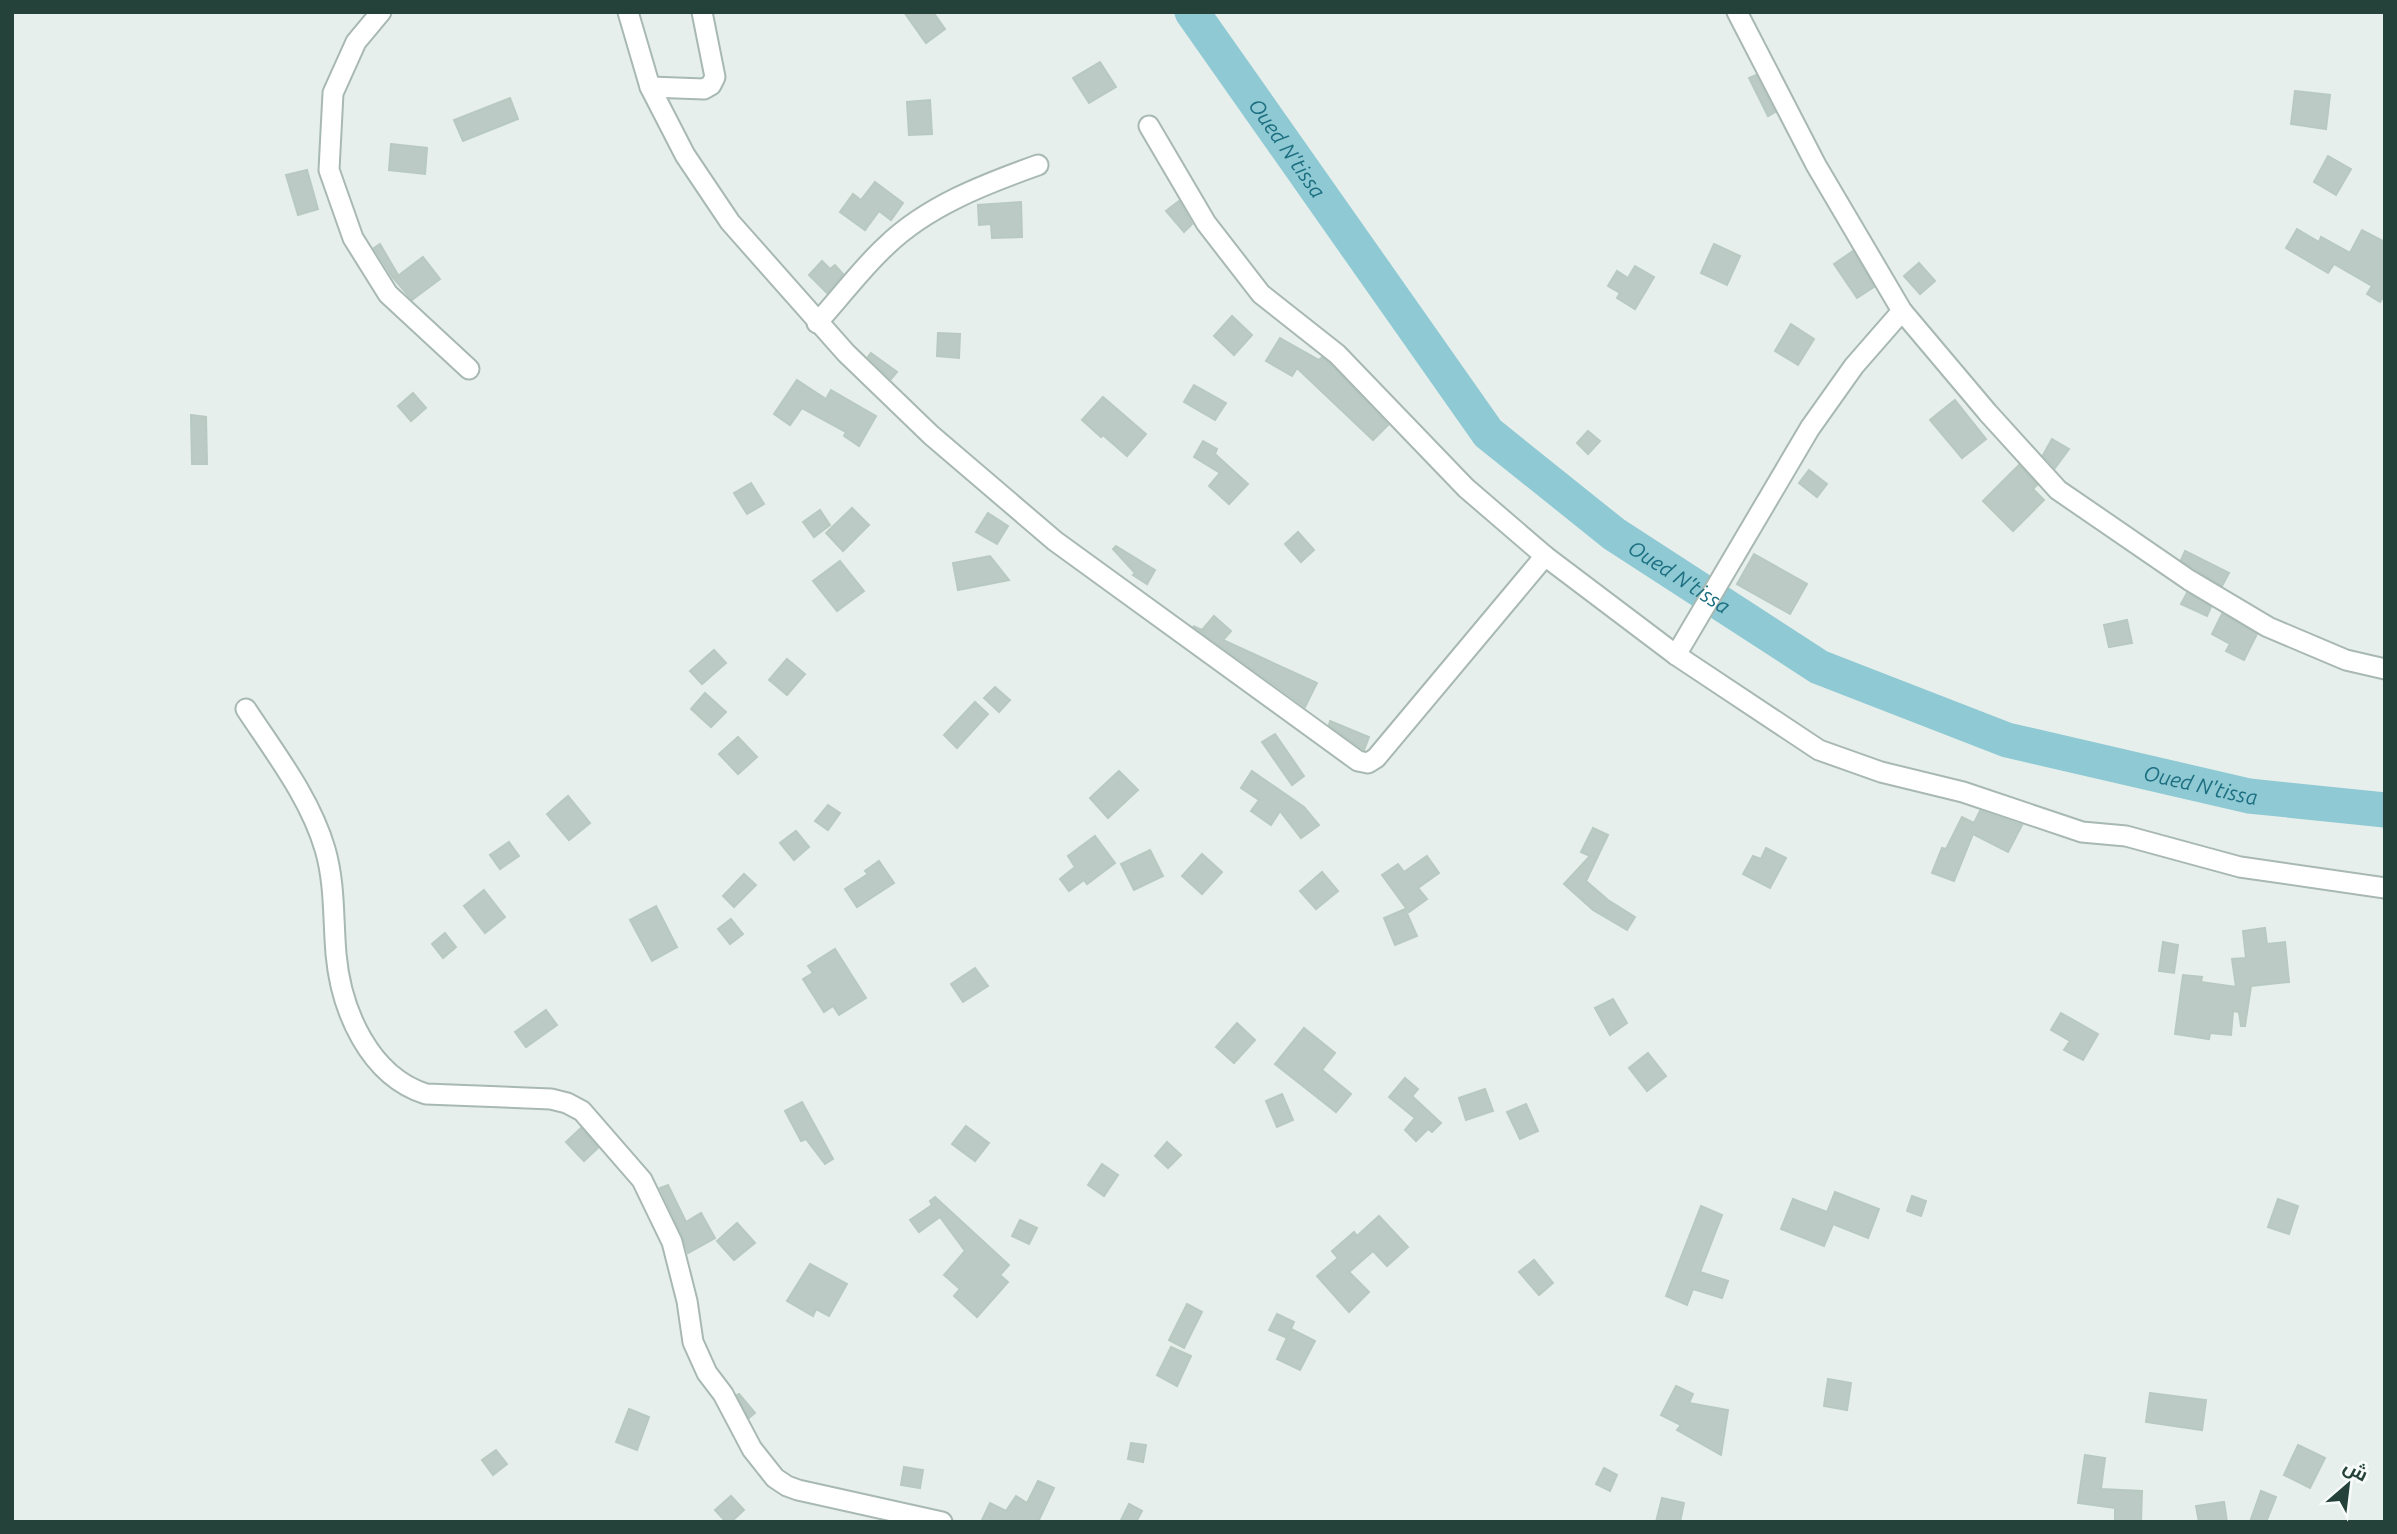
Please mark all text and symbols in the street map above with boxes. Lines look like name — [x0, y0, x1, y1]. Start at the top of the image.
water label: Oued N'tissa — [1244, 93, 1331, 202]
water label: Oued N'tissa — [1624, 535, 1735, 618]
water label: Oued N'tissa — [2141, 760, 2259, 809]
north arrow — [2313, 1450, 2383, 1520]
text: ش — [2340, 1455, 2372, 1486]

